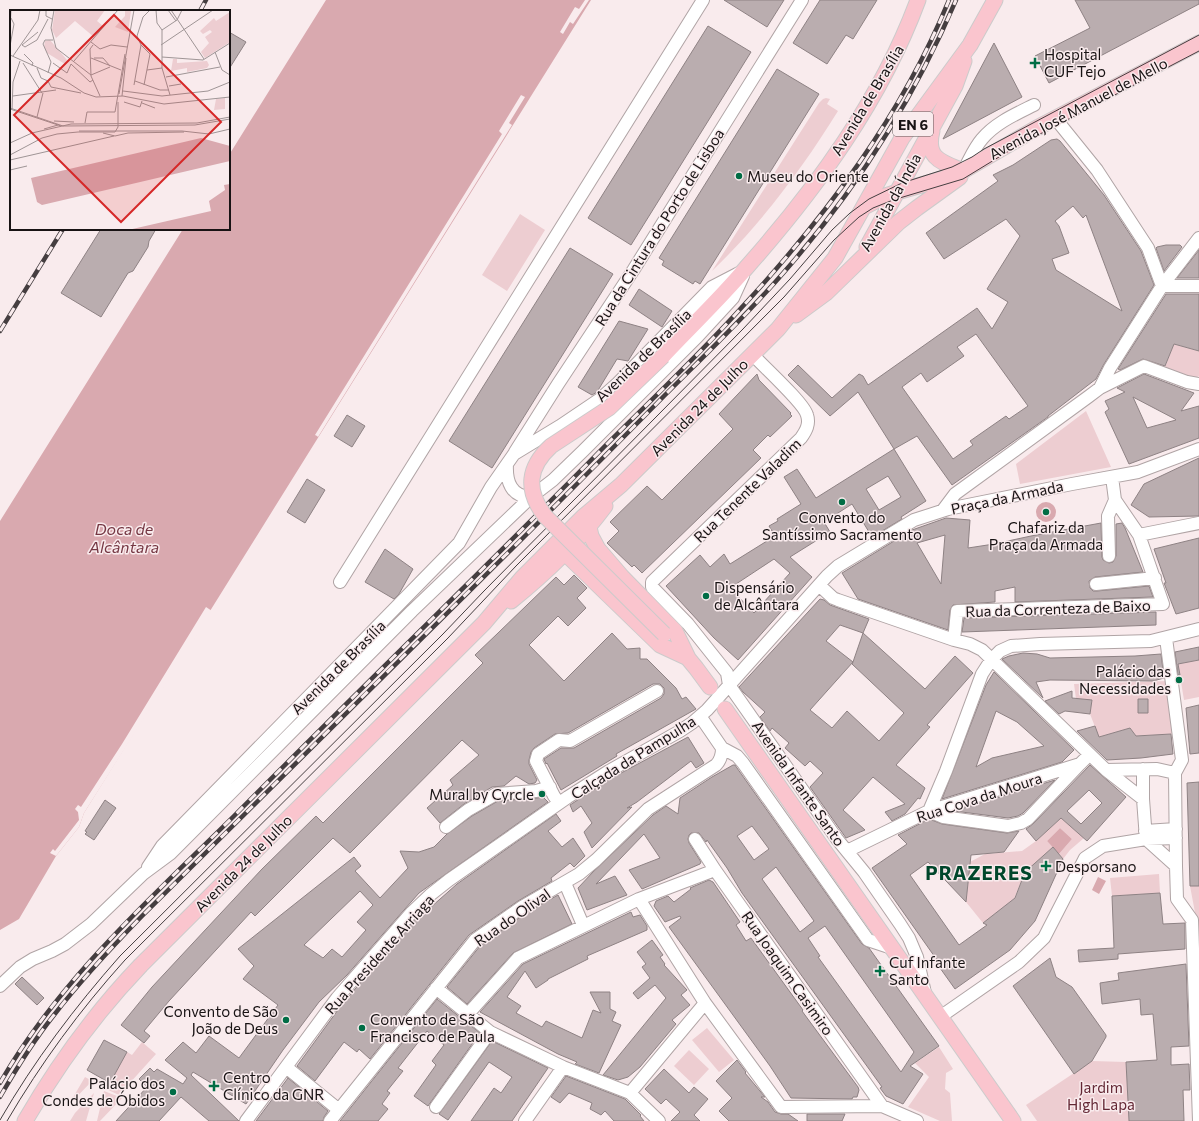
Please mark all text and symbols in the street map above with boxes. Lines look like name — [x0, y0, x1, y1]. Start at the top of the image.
inset map — [10, 10, 230, 230]
street label: Avenida de Brasília — [827, 41, 907, 159]
place label: Hospital CUF Tejo — [1044, 45, 1106, 80]
street label: Avenida José Manuel de Mello — [986, 53, 1170, 163]
marker: Hospital CUF Tejo — [1029, 57, 1041, 69]
road number: EN 6 — [893, 112, 933, 136]
street label: Rua da Cintura do Porto de Lisboa — [591, 125, 727, 329]
street label: Avenida da Índia — [855, 149, 924, 254]
place label: Museu do Oriente — [747, 167, 869, 185]
marker: Museu do Oriente — [734, 171, 744, 181]
street label: Avenida de Brasília — [591, 305, 695, 405]
street label: Avenida 24 de Julho — [647, 354, 752, 459]
street label: Rua Tenente Valadim — [690, 434, 804, 546]
street label: Praça da Armada — [949, 476, 1065, 518]
marker: Convento do Santíssimo Sacramento — [837, 497, 847, 507]
marker: Chafariz da Praça da Armada — [1041, 507, 1051, 517]
place label: Convento do Santíssimo Sacramento — [762, 508, 922, 543]
place label: Chafariz da Praça da Armada — [989, 518, 1103, 553]
water label: Doca de Alcântara — [88, 519, 159, 556]
place label: Dispensário de Alcântara — [714, 578, 799, 613]
marker: Dispensário de Alcântara — [701, 591, 711, 601]
street label: Rua da Correnteza de Baixo — [965, 596, 1151, 620]
street label: Avenida de Brasília — [287, 616, 389, 718]
place label: Palácio das Necessidades — [1079, 662, 1171, 697]
marker: Palácio das Necessidades — [1174, 675, 1184, 685]
street label: Calçada da Pampulha — [567, 711, 699, 803]
street label: Avenida Infante Santo — [749, 717, 849, 849]
street label: Rua Cova da Moura — [914, 768, 1044, 826]
place label: Mural by Cyrcle — [429, 785, 534, 803]
marker: Mural by Cyrcle — [537, 789, 547, 799]
street label: Avenida 24 de Julho — [191, 810, 296, 915]
place label: Desporsano — [1055, 857, 1137, 875]
marker: Desporsano — [1040, 860, 1052, 872]
district label: PRAZERES — [925, 861, 1033, 884]
street label: Rua do Olival — [471, 884, 553, 950]
street label: Rua Presidente Arriaga — [321, 890, 437, 1018]
street label: Rua Joaquim Casimiro — [738, 907, 838, 1039]
place label: Cuf Infante Santo — [889, 953, 965, 988]
marker: Cuf Infante Santo — [874, 965, 886, 977]
place label: Convento de São João de Deus — [164, 1002, 278, 1037]
place label: Convento de São Francisco de Paula — [370, 1010, 495, 1045]
marker: Convento de São João de Deus — [281, 1015, 291, 1025]
marker: Convento de São Francisco de Paula — [357, 1023, 367, 1033]
place label: Centro Clínico da GNR — [223, 1068, 324, 1103]
place label: Palácio dos Condes de Óbidos — [42, 1074, 165, 1109]
park label: Jardim High Lapa — [1067, 1078, 1135, 1113]
marker: Centro Clínico da GNR — [208, 1080, 220, 1092]
marker: Palácio dos Condes de Óbidos — [168, 1087, 178, 1097]

